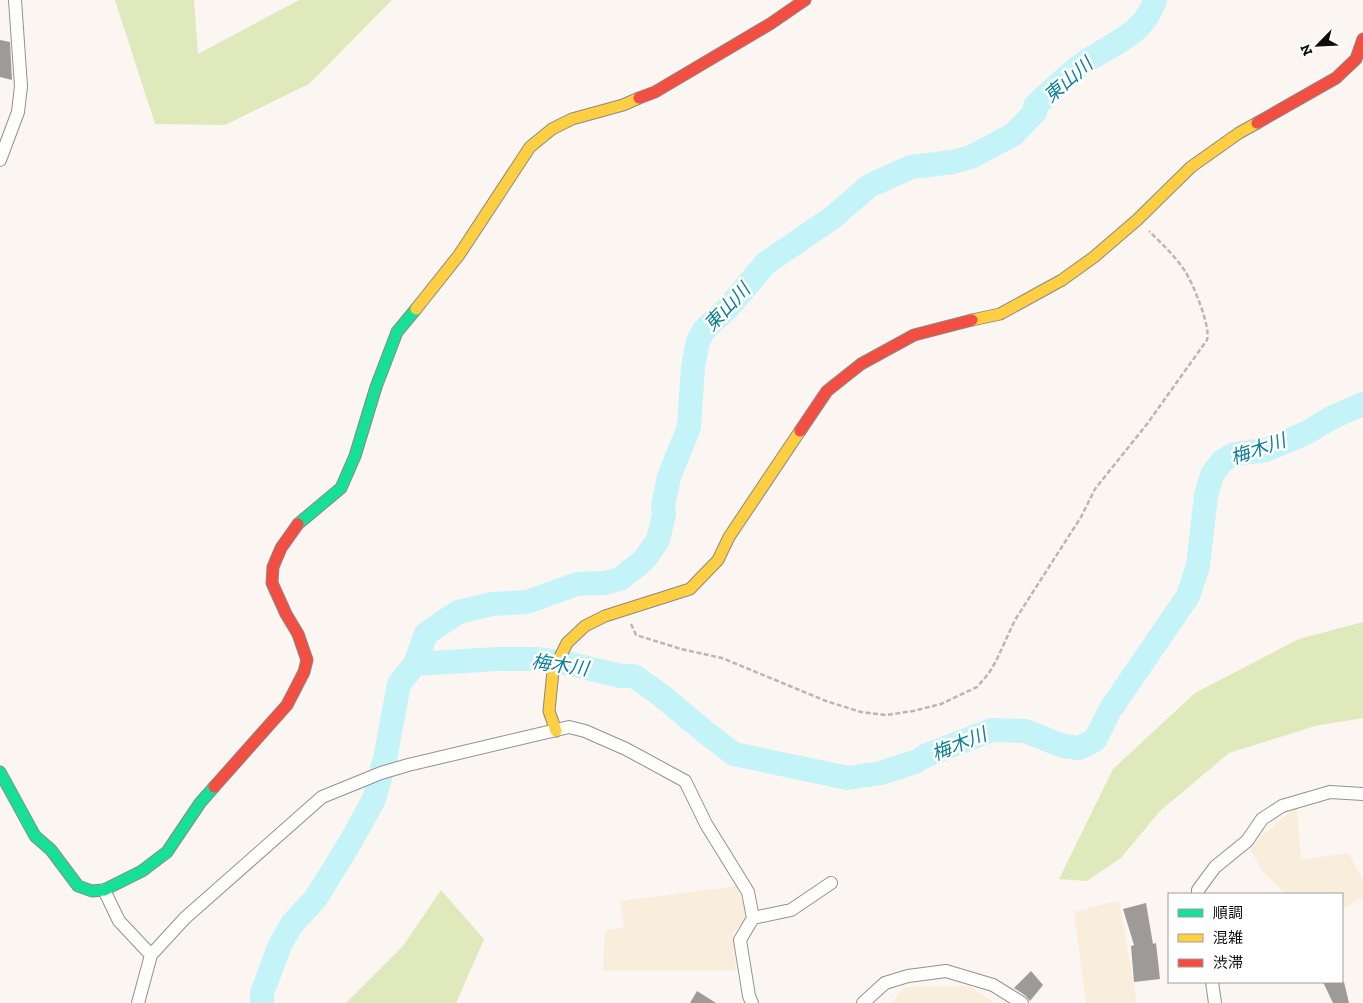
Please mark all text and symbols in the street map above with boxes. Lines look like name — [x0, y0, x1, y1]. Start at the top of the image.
north arrow — [1293, 20, 1343, 70]
text: N — [1297, 41, 1317, 58]
water label: 東山川 — [1039, 51, 1099, 107]
water label: 東山川 — [699, 277, 756, 336]
water label: 梅木川 — [1227, 428, 1291, 469]
water label: 梅木川 — [530, 650, 592, 681]
water label: 梅木川 — [928, 722, 992, 765]
legend — [1168, 893, 1343, 983]
text: 順調 — [1213, 904, 1243, 922]
text: 混雑 — [1213, 929, 1243, 947]
text: 渋滞 — [1213, 954, 1243, 972]

